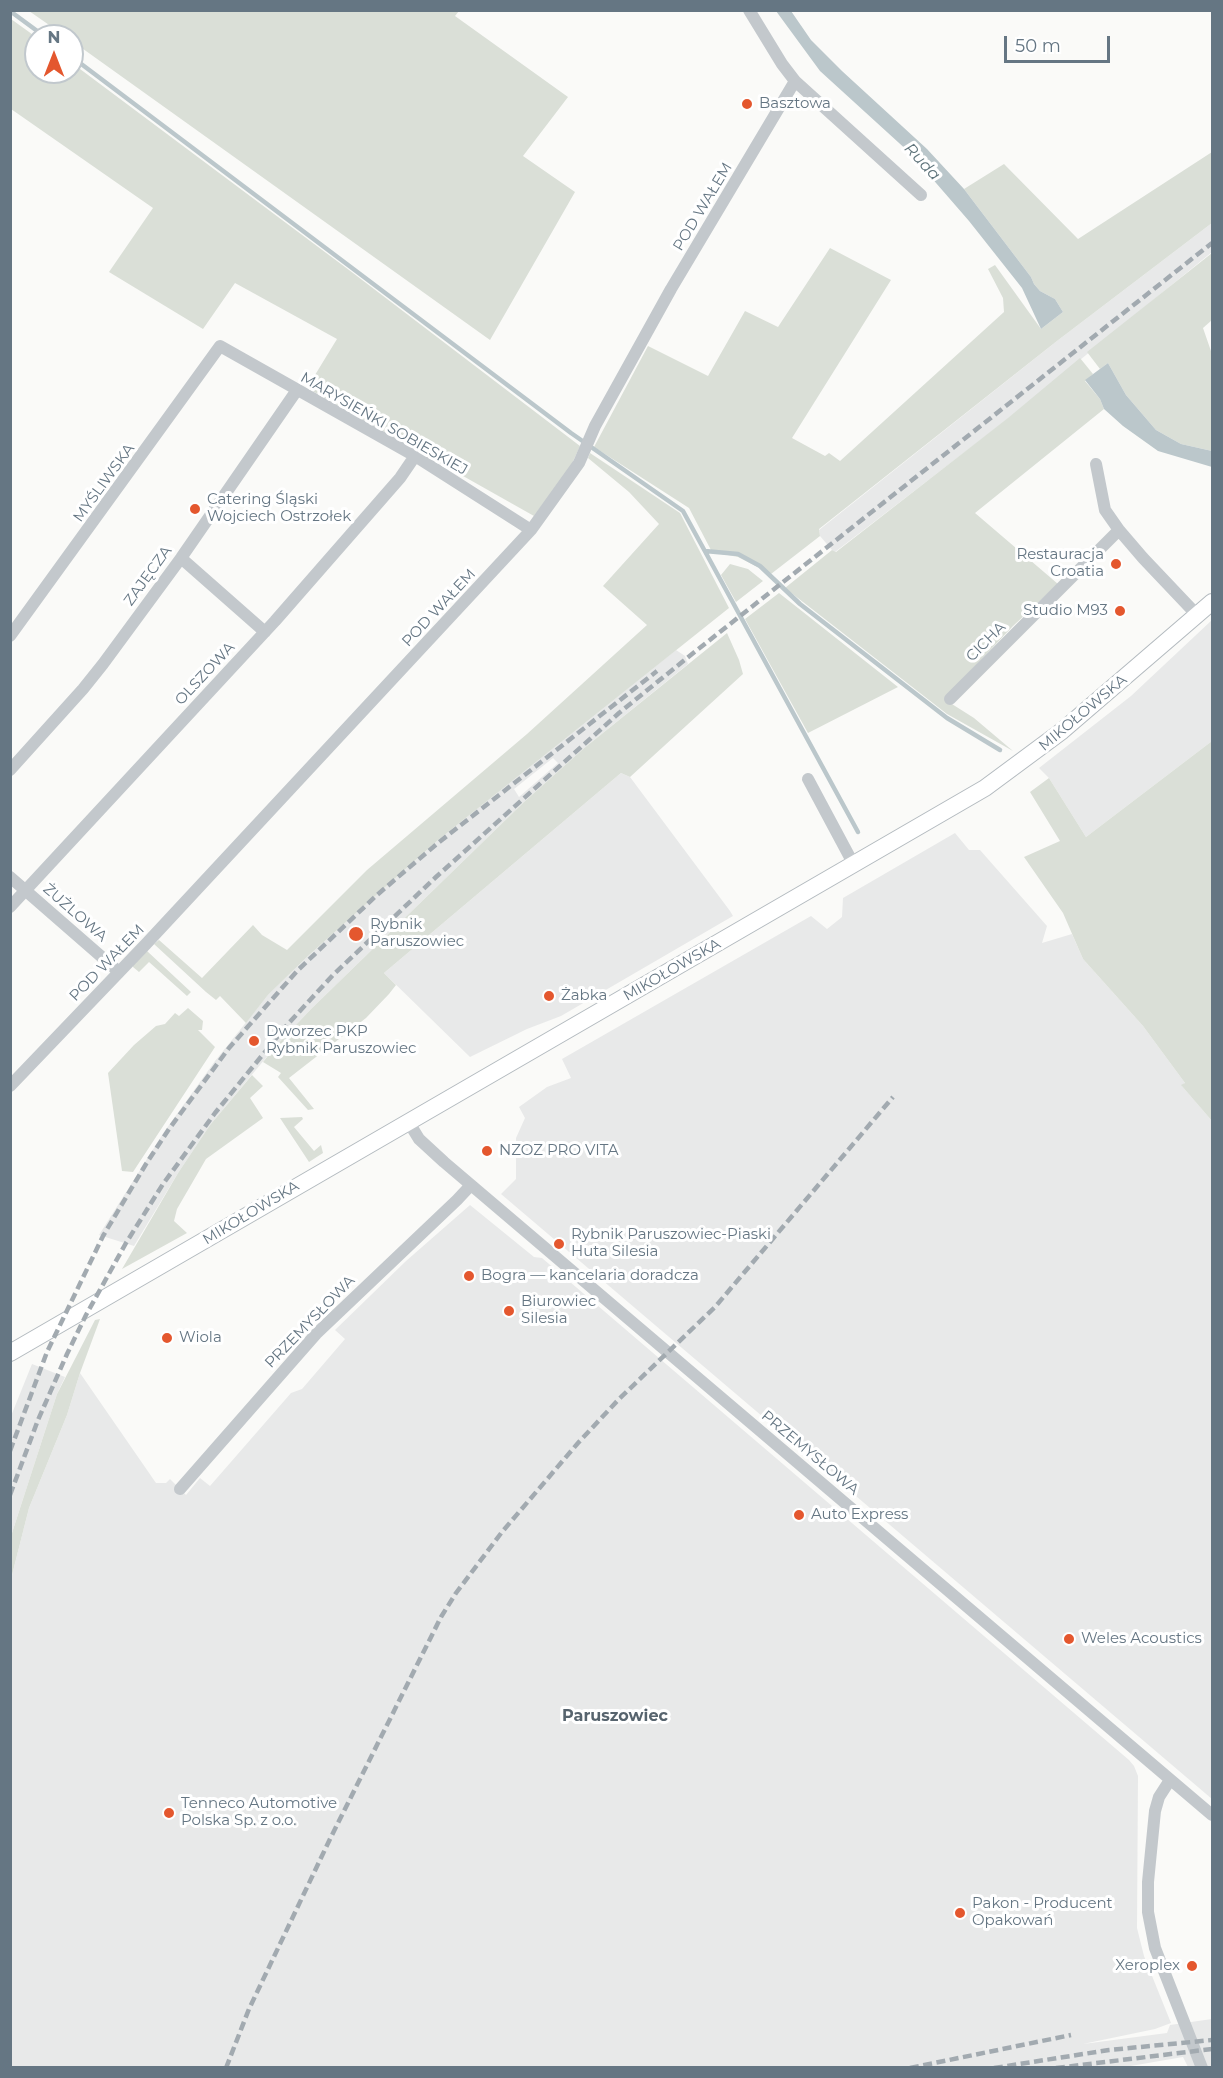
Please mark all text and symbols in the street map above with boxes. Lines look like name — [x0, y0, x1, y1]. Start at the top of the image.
north arrow — [24, 24, 84, 84]
scale bar — [1007, 24, 1114, 62]
text: N — [48, 28, 60, 47]
text: 50 m — [1015, 35, 1061, 57]
place label: Basztowa — [759, 95, 831, 113]
marker: Basztowa — [740, 97, 754, 111]
water label: Ruda — [900, 139, 944, 185]
street label: POD WAŁEM — [670, 160, 736, 254]
street label: MARYSIEŃKI SOBIESKIEJ — [297, 369, 471, 479]
street label: MYŚLIWSKA — [70, 440, 138, 526]
place label: Catering Śląski Wojciech Ostrzołek — [207, 491, 351, 526]
marker: Catering Śląski Wojciech Ostrzołek — [188, 502, 202, 516]
street label: ZAJĘCZA — [120, 543, 176, 609]
place label: Restauracja Croatia — [1016, 546, 1104, 581]
marker: Restauracja Croatia — [1109, 557, 1123, 571]
street label: POD WAŁEM — [398, 565, 480, 651]
place label: Studio M93 — [1023, 602, 1108, 620]
marker: Studio M93 — [1113, 604, 1127, 618]
street label: CICHA — [962, 618, 1010, 666]
street label: OLSZOWA — [171, 639, 239, 709]
street label: MIKOŁOWSKA — [1035, 671, 1131, 755]
street label: ŻUŻLOWA — [39, 880, 111, 946]
place label: Rybnik Paruszowiec — [370, 916, 464, 951]
street label: POD WAŁEM — [66, 921, 148, 1005]
marker: Rybnik Paruszowiec — [347, 925, 365, 943]
street label: MIKOŁOWSKA — [620, 935, 724, 1005]
place label: Żabka — [561, 987, 607, 1005]
marker: Żabka — [542, 989, 556, 1003]
place label: Dworzec PKP Rybnik Paruszowiec — [266, 1023, 416, 1058]
marker: Dworzec PKP Rybnik Paruszowiec — [247, 1034, 261, 1048]
place label: NZOZ PRO VITA — [499, 1142, 619, 1160]
marker: NZOZ PRO VITA — [480, 1144, 494, 1158]
street label: MIKOŁOWSKA — [200, 1177, 302, 1249]
place label: Rybnik Paruszowiec-Piaski Huta Silesia — [571, 1226, 771, 1261]
marker: Rybnik Paruszowiec-Piaski Huta Silesia — [552, 1237, 566, 1251]
place label: Bogra — kancelaria doradcza — [481, 1267, 699, 1285]
marker: Bogra — kancelaria doradcza — [462, 1269, 476, 1283]
street label: PRZEMYSŁOWA — [261, 1272, 359, 1372]
place label: Biurowiec Silesia — [521, 1293, 596, 1328]
marker: Biurowiec Silesia — [502, 1304, 516, 1318]
place label: Wiola — [179, 1329, 222, 1347]
marker: Wiola — [160, 1331, 174, 1345]
street label: PRZEMYSŁOWA — [758, 1407, 862, 1499]
place label: Auto Express — [811, 1506, 908, 1524]
marker: Auto Express — [792, 1508, 806, 1522]
place label: Weles Acoustics — [1081, 1630, 1202, 1648]
marker: Weles Acoustics — [1062, 1632, 1076, 1646]
district label: Paruszowiec — [562, 1706, 668, 1726]
place label: Tenneco Automotive Polska Sp. z o.o. — [181, 1795, 337, 1830]
marker: Tenneco Automotive Polska Sp. z o.o. — [162, 1806, 176, 1820]
place label: Pakon - Producent Opakowań — [972, 1895, 1113, 1930]
marker: Pakon - Producent Opakowań — [953, 1906, 967, 1920]
place label: Xeroplex — [1115, 1957, 1180, 1975]
marker: Xeroplex — [1185, 1959, 1199, 1973]

